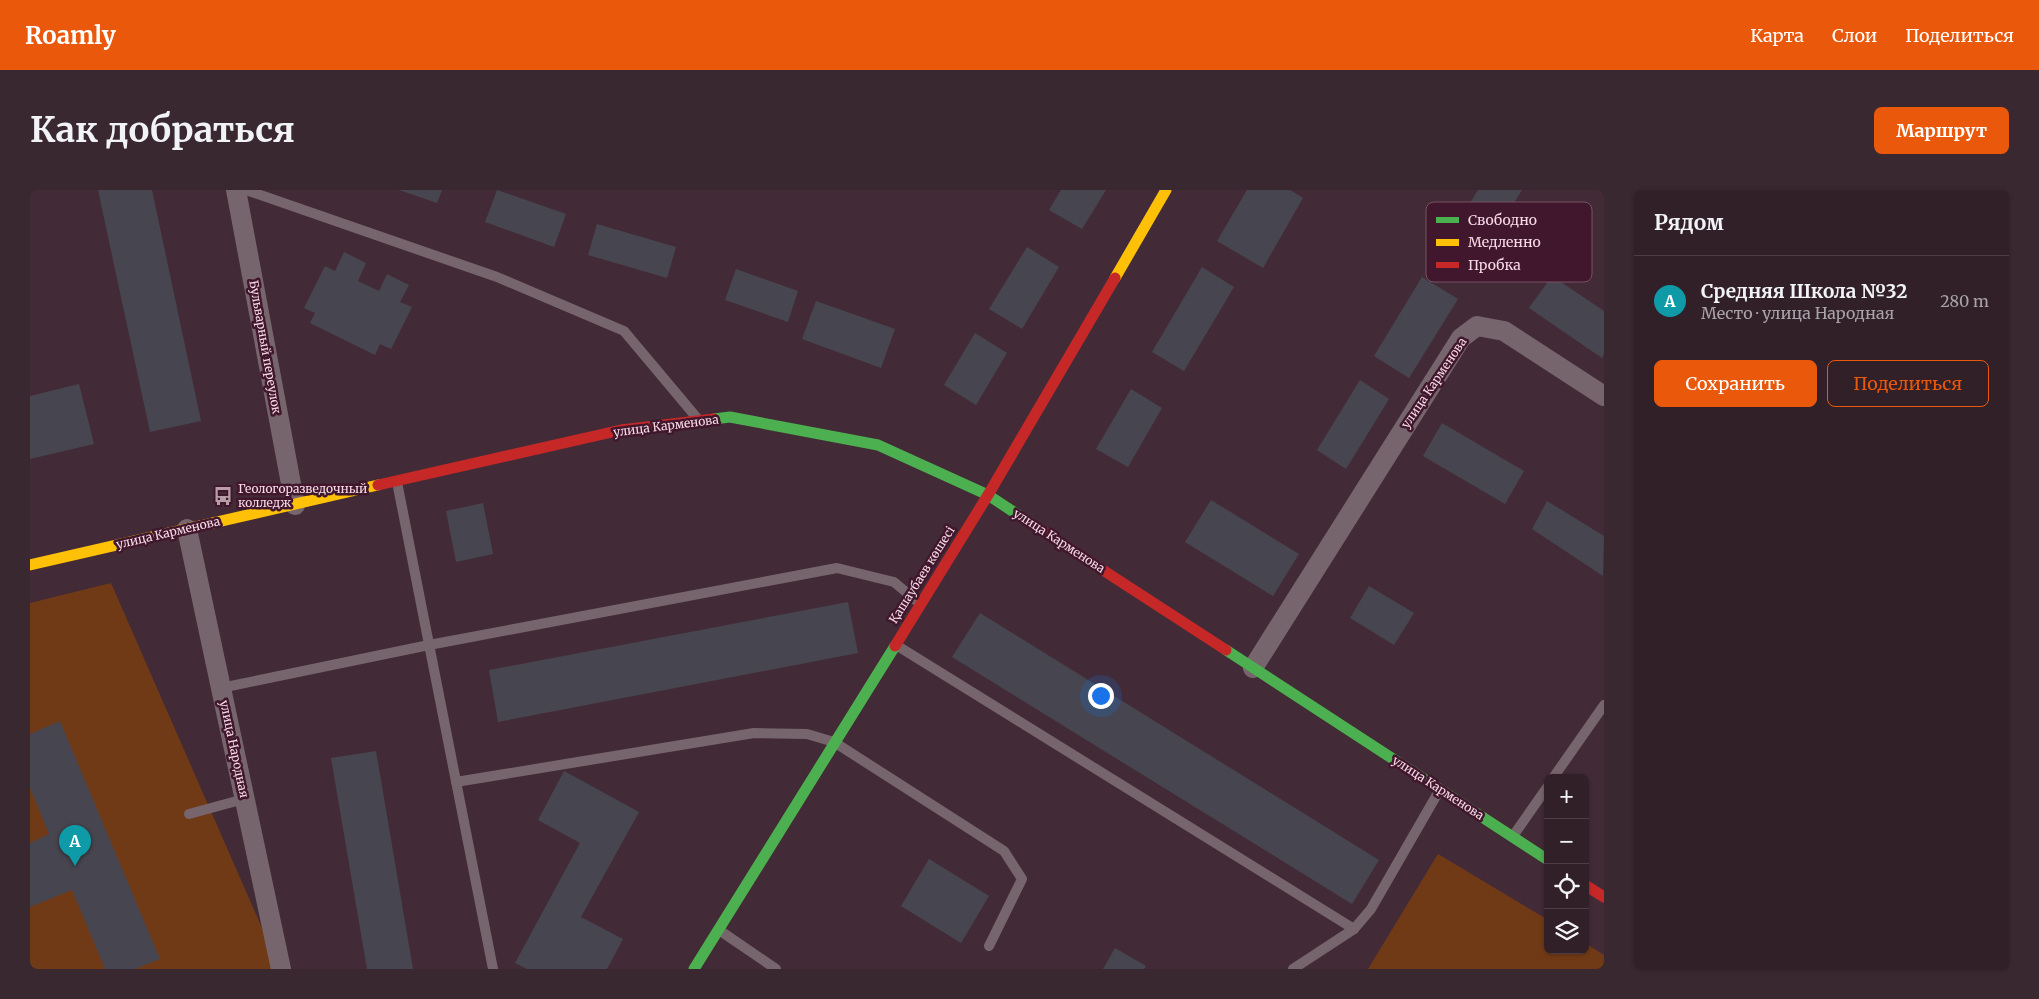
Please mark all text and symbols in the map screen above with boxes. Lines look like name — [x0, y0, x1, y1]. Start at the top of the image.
text: Roamly — [25, 20, 116, 51]
text: Карта — [1750, 24, 1804, 47]
text: Слои — [1832, 24, 1877, 47]
text: Поделиться — [1905, 24, 2014, 47]
button: Маршрут — [1874, 107, 2009, 154]
text: Как добраться — [30, 108, 295, 152]
legend — [1426, 202, 1592, 282]
text: Рядом — [1654, 209, 1724, 236]
text: Свободно — [1468, 211, 1537, 229]
text: Медленно — [1468, 233, 1541, 251]
text: Пробка — [1468, 256, 1521, 274]
street label: Бульварный переулок — [246, 279, 285, 415]
text: Средняя Школа №32 — [1701, 279, 1907, 303]
text: A — [1664, 291, 1676, 311]
text: 280 m — [1940, 291, 1989, 311]
text: Место · улица Народная — [1701, 303, 1894, 323]
street label: улица Карменова — [1398, 334, 1470, 431]
button: Сохранить — [1654, 360, 1817, 407]
button: Поделиться — [1827, 360, 1989, 407]
street label: улица Карменова — [612, 412, 720, 439]
place label: Геологоразведочный колледж — [238, 481, 367, 510]
bus stop icon: Геологоразведочный колледж — [212, 485, 234, 507]
street label: улица Карменова — [1011, 505, 1108, 576]
street label: улица Карменова — [114, 513, 222, 552]
street label: Қашаубаев көшесі — [886, 523, 958, 626]
your location — [1088, 683, 1114, 709]
street label: улица Народная — [217, 699, 252, 799]
street label: улица Карменова — [1390, 752, 1487, 823]
map controls — [1544, 774, 1589, 954]
button: + — [1544, 774, 1589, 819]
button: − — [1544, 819, 1589, 864]
pin: A — [59, 825, 91, 866]
button: locate — [1544, 864, 1589, 909]
button: layers — [1544, 909, 1589, 954]

